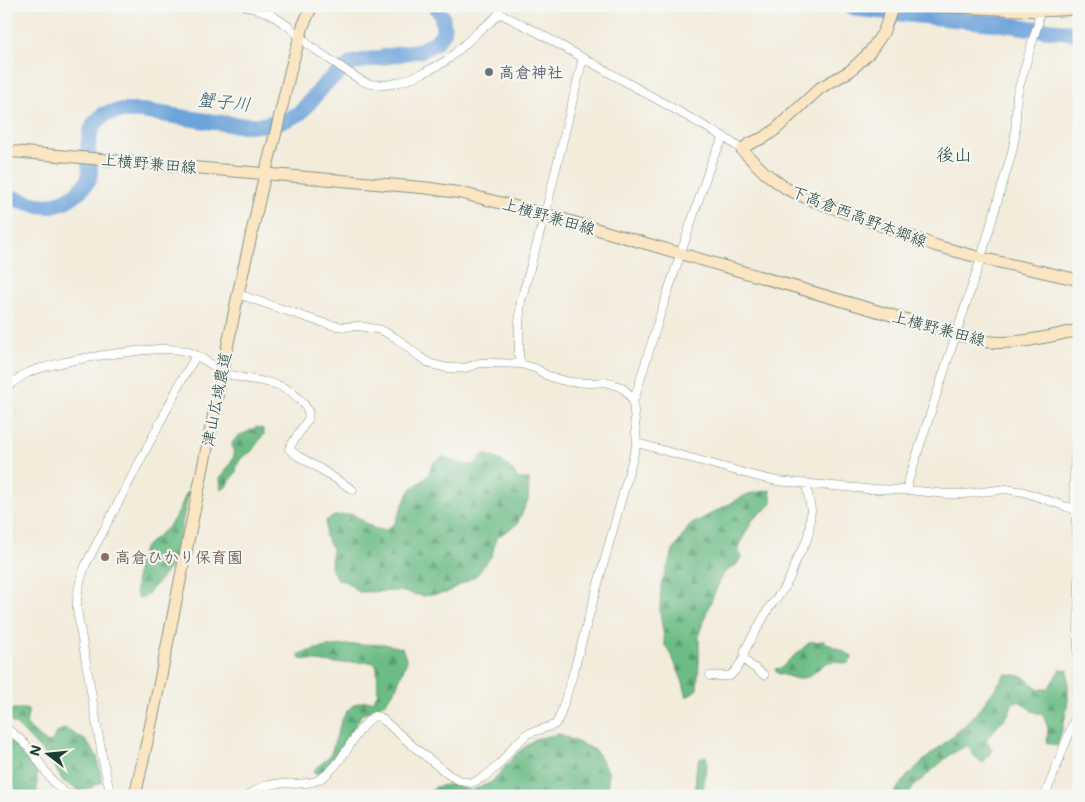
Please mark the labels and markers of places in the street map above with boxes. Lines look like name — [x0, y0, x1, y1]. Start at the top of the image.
place label: 高倉神社 — [499, 61, 563, 82]
marker: 高倉神社 — [483, 66, 495, 78]
place label: 高倉ひかり保育園 — [115, 546, 243, 567]
marker: 高倉ひかり保育園 — [99, 551, 111, 563]

